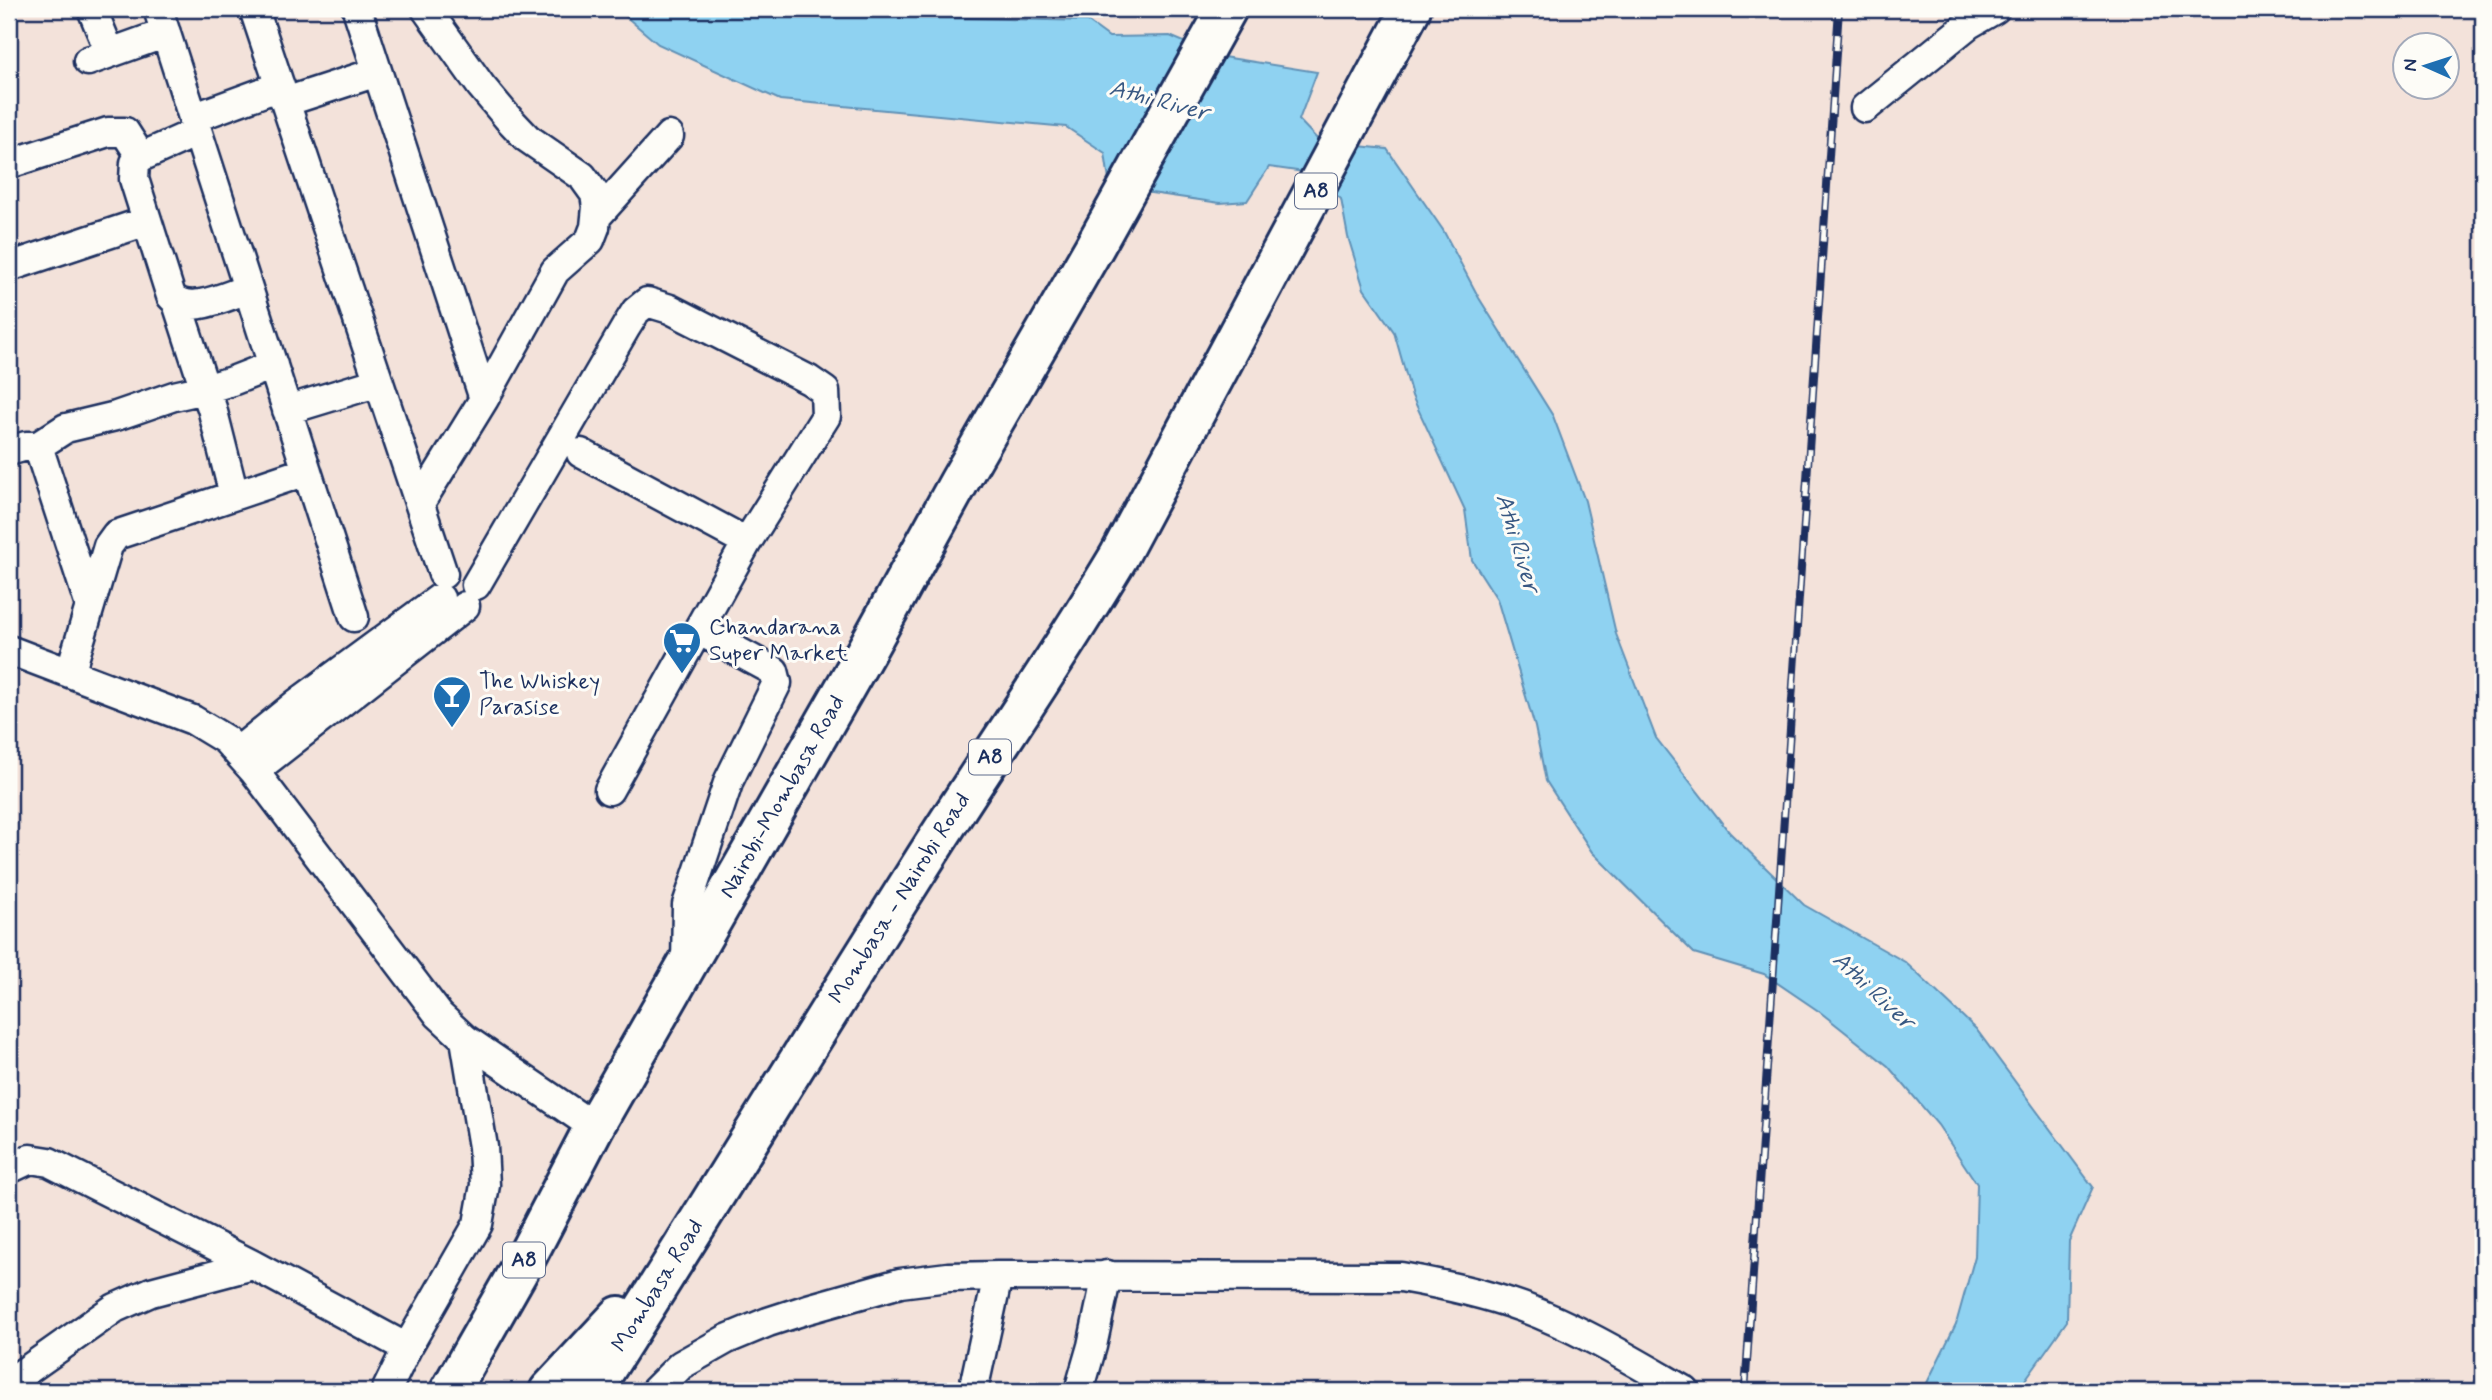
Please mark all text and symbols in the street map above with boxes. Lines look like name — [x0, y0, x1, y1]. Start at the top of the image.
north arrow — [2390, 32, 2460, 102]
text: N — [2398, 58, 2423, 72]
water label: Athi River — [1106, 73, 1216, 130]
road number: A8 — [1295, 174, 1337, 208]
water label: Athi River — [1487, 490, 1548, 600]
place label: Chandarana Super Market — [709, 613, 849, 669]
supermarket icon: Chandarana Super Market — [661, 620, 703, 675]
place label: The Whiskey Parasise — [479, 667, 600, 723]
bar icon: The Whiskey Parasise — [431, 674, 473, 729]
street label: Nairobi-Mombasa Road — [713, 690, 853, 904]
road number: A8 — [969, 740, 1011, 774]
street label: Mombasa - Nairobi Road — [822, 787, 978, 1010]
water label: Athi River — [1825, 945, 1923, 1040]
street label: Mombasa Road — [605, 1214, 711, 1358]
road number: A8 — [503, 1242, 545, 1278]

